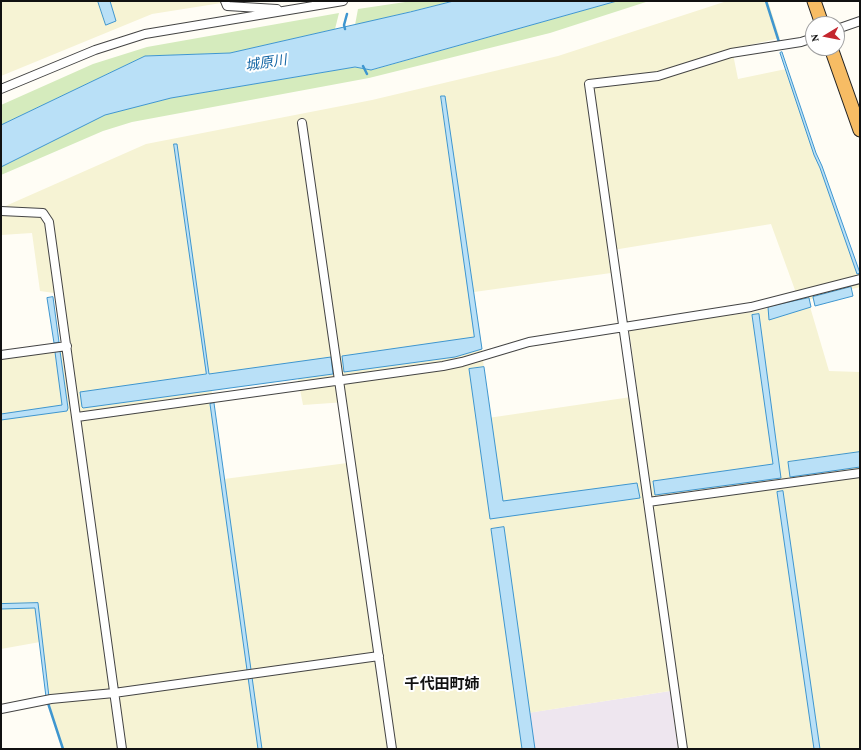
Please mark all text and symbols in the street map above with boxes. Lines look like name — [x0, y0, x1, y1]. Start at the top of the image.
north arrow — [805, 16, 845, 56]
text: N — [808, 33, 821, 43]
water label: 城原川 — [244, 51, 288, 75]
district label: 千代田町姉 — [405, 675, 479, 693]

